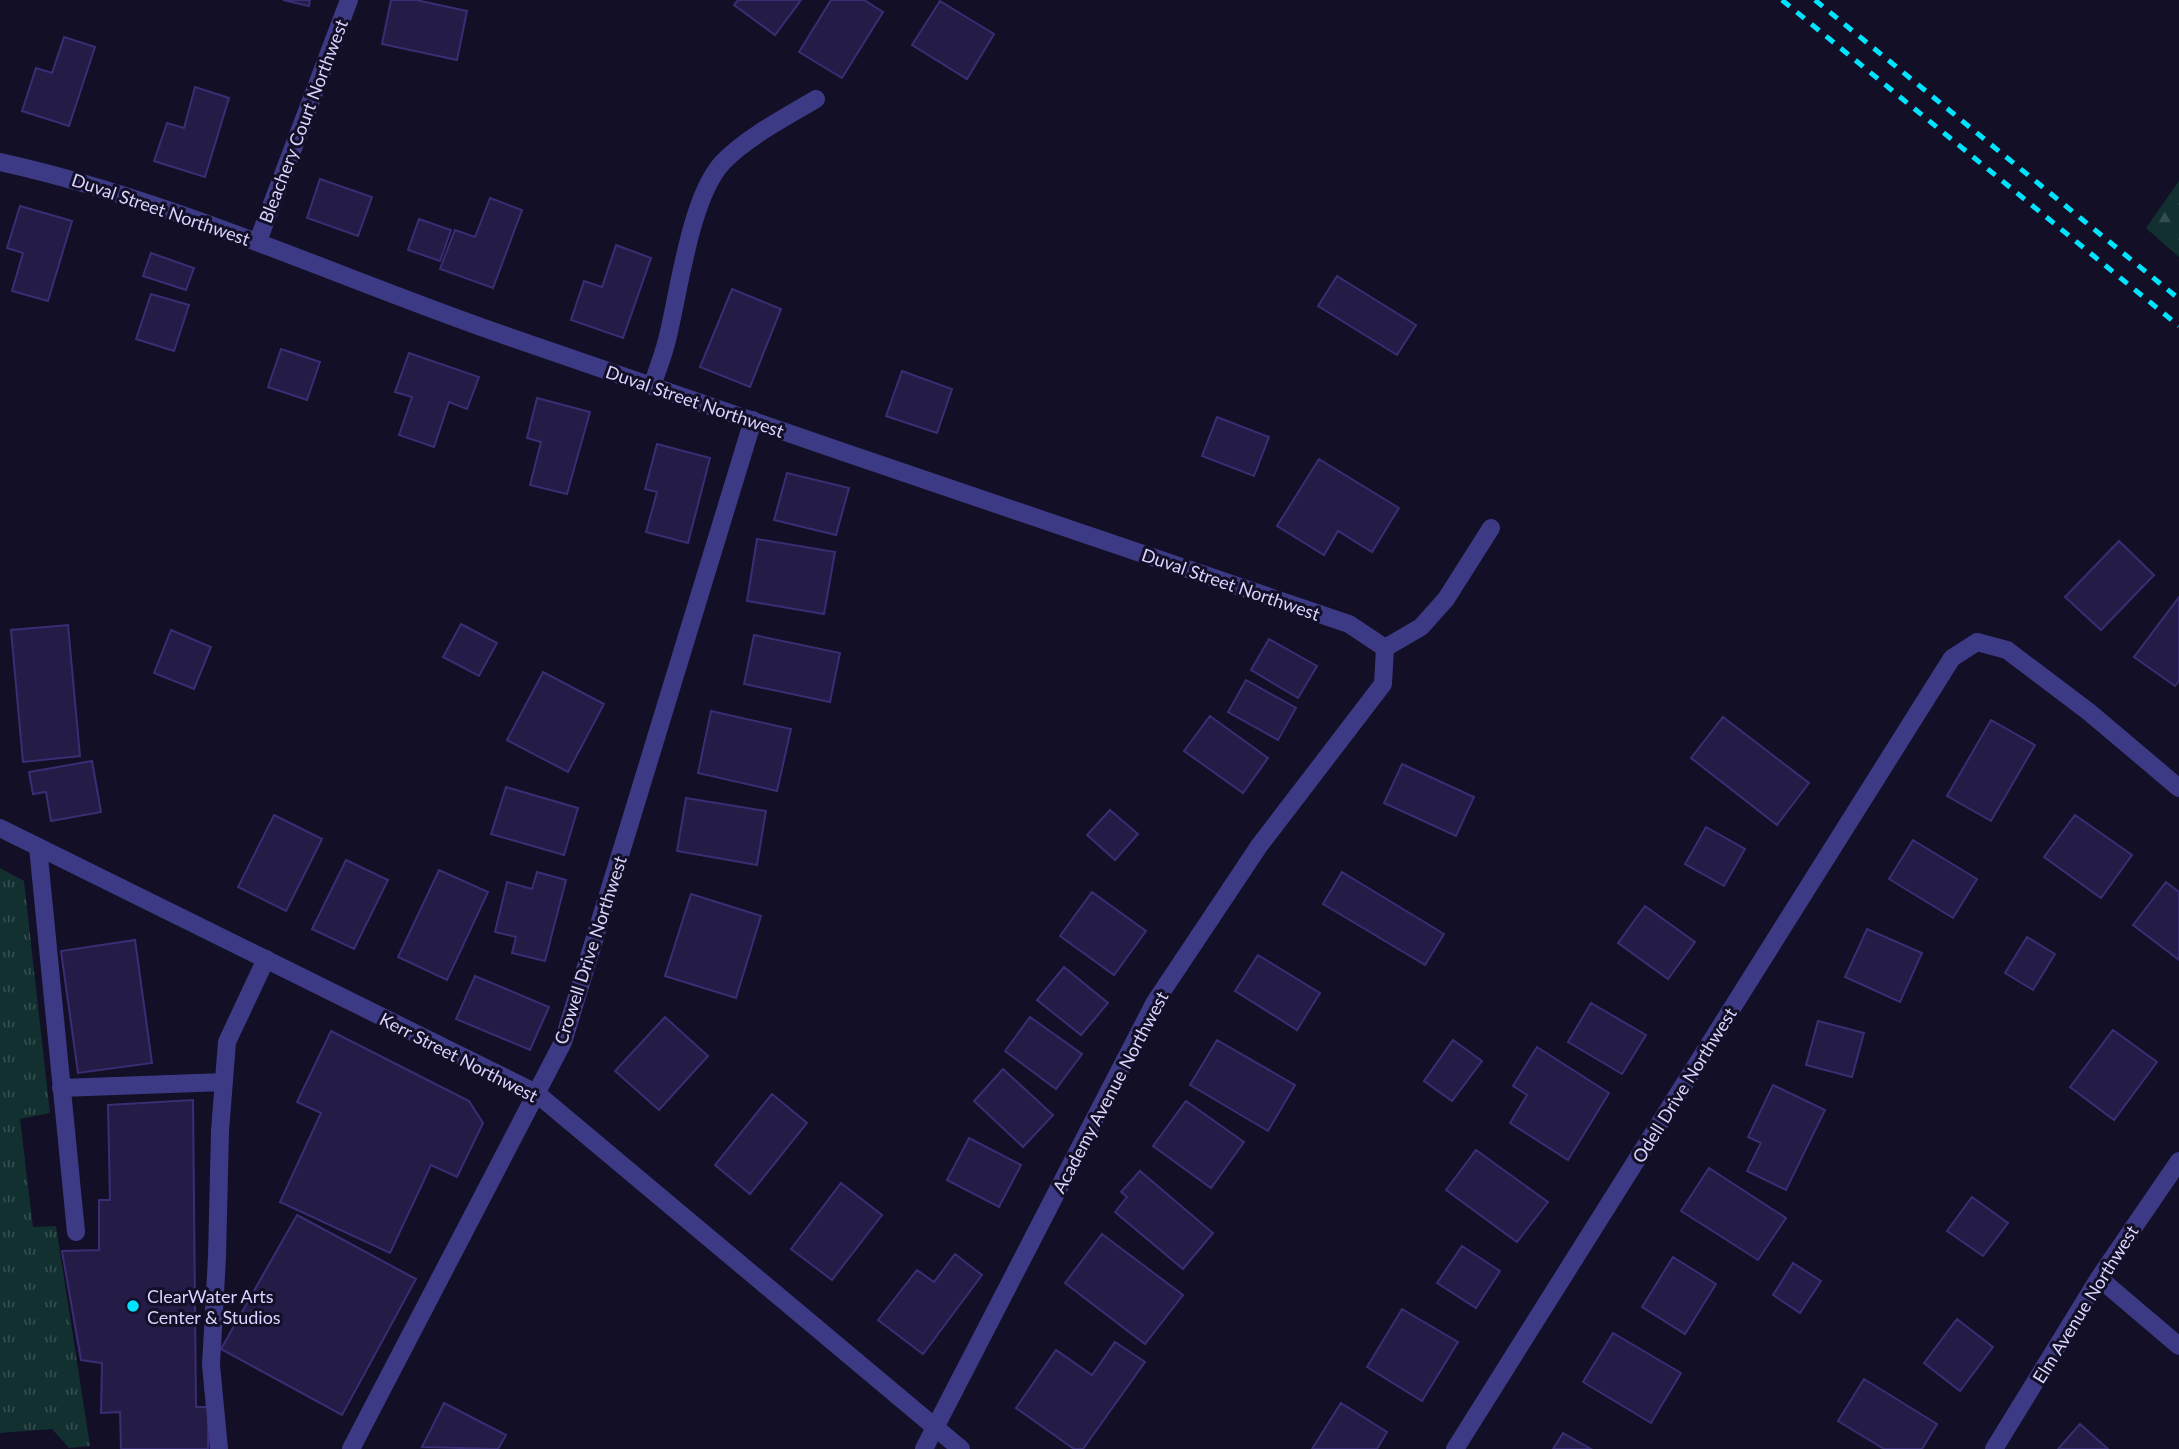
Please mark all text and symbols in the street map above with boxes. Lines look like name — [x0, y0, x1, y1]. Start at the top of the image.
street label: Bleachery Court Northwest — [254, 16, 352, 226]
street label: Duval Street Northwest — [69, 168, 253, 250]
street label: Duval Street Northwest — [603, 360, 787, 442]
street label: Duval Street Northwest — [1139, 543, 1323, 625]
street label: Crowell Drive Northwest — [549, 852, 631, 1047]
street label: Academy Avenue Northwest — [1047, 987, 1173, 1197]
street label: Odell Drive Northwest — [1627, 1003, 1741, 1167]
street label: Kerr Street Northwest — [376, 1008, 542, 1107]
street label: Elm Avenue Northwest — [2027, 1221, 2143, 1387]
place label: ClearWater Arts Center & Studios — [147, 1285, 281, 1328]
marker: ClearWater Arts Center & Studios — [125, 1298, 141, 1314]

